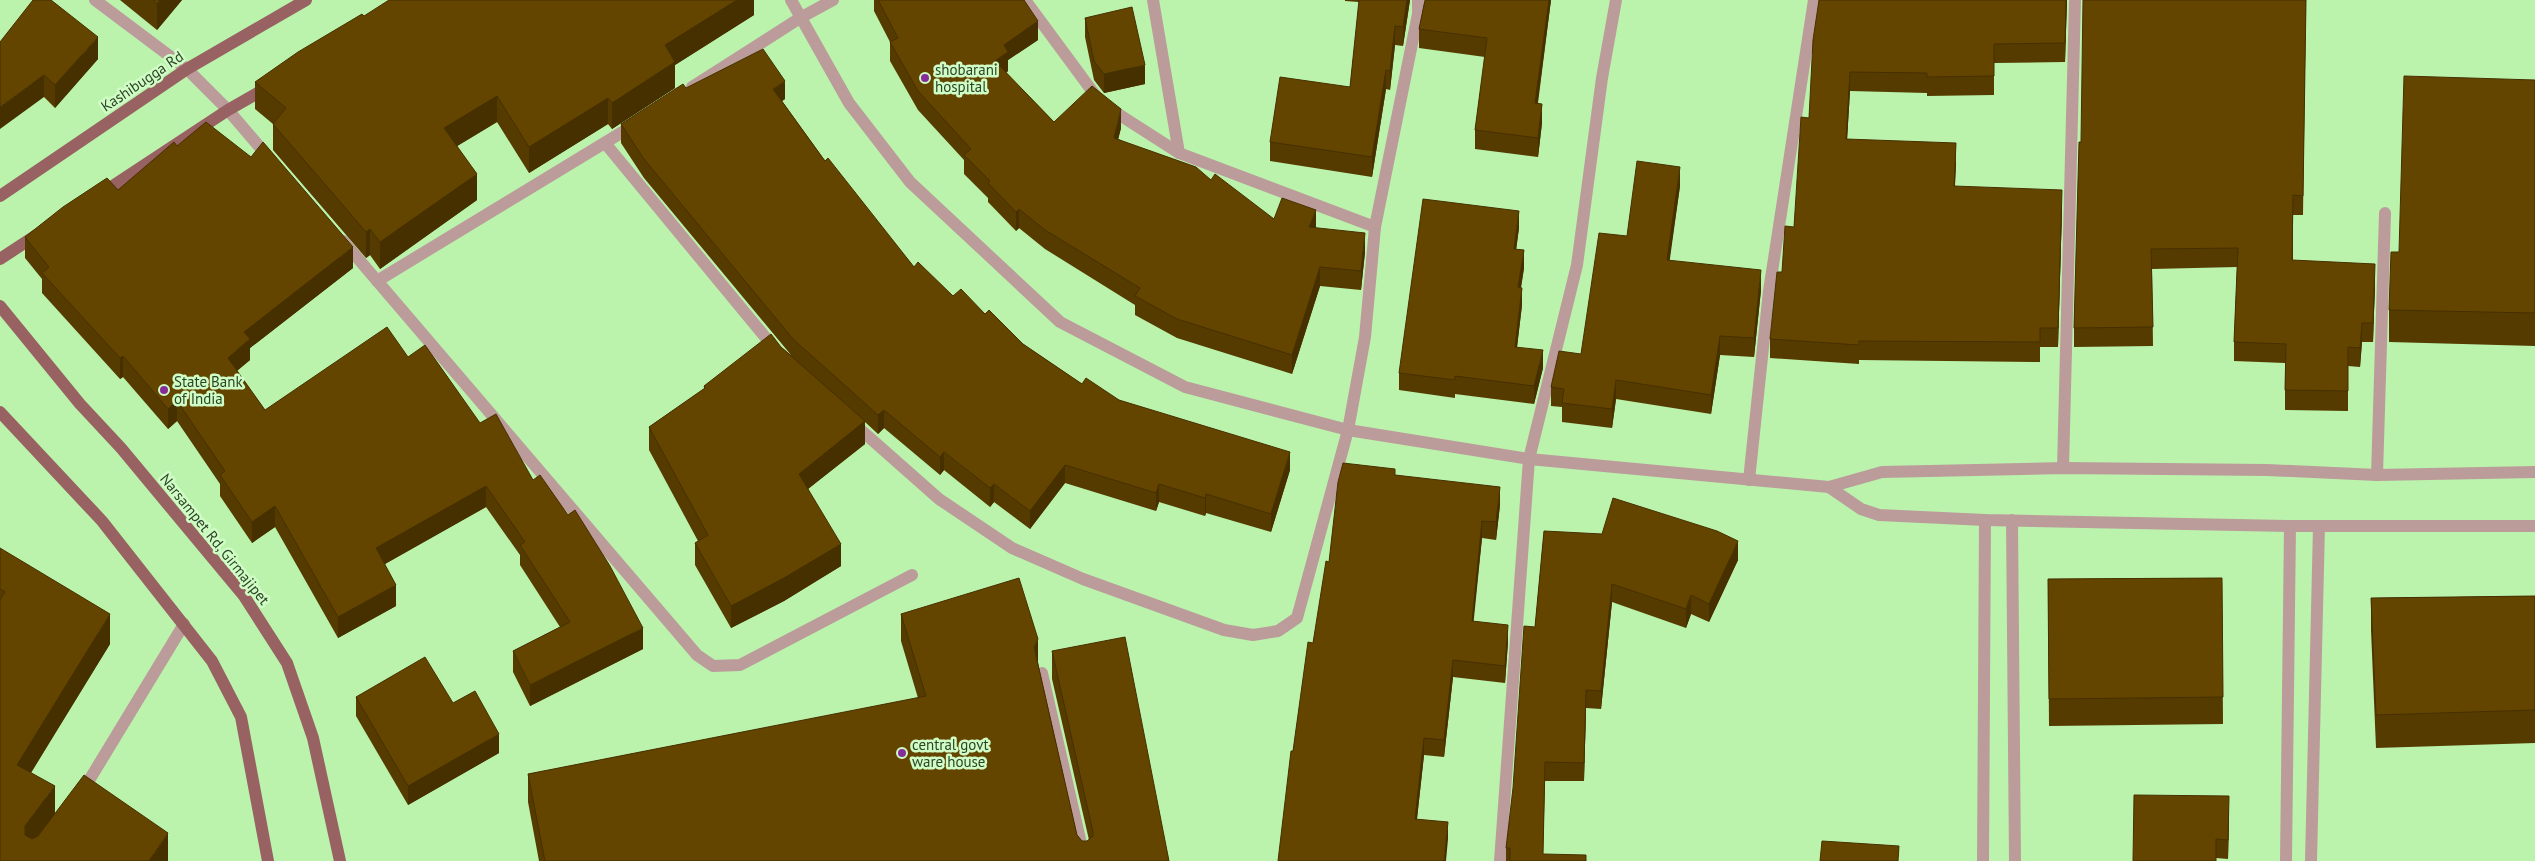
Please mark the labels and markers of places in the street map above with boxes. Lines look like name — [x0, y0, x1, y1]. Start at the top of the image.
place label: shobarani hospital — [935, 60, 998, 96]
marker: shobarani hospital — [919, 72, 931, 84]
place label: State Bank of India — [174, 372, 243, 408]
marker: State Bank of India — [158, 384, 170, 396]
place label: central govt ware house — [912, 735, 989, 771]
marker: central govt ware house — [896, 747, 908, 759]

